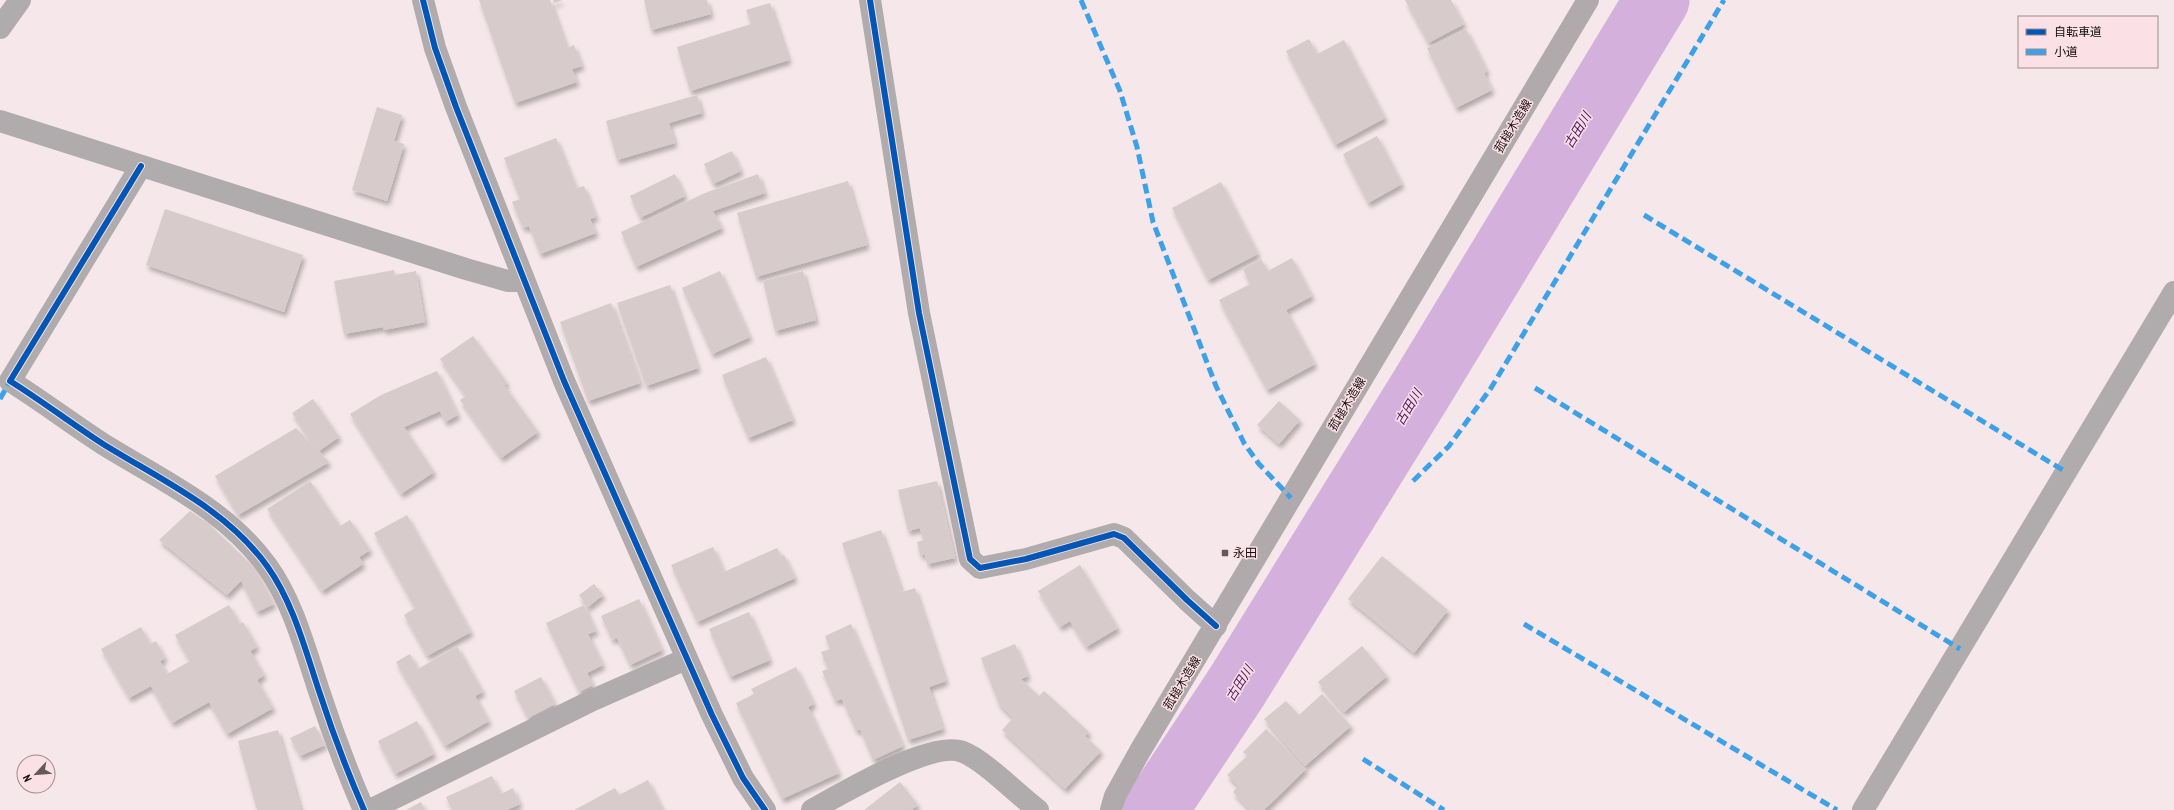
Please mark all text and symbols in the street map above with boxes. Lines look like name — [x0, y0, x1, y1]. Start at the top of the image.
legend — [2018, 16, 2158, 68]
text: 自転車道 — [2054, 24, 2102, 39]
text: 小道 — [2054, 44, 2078, 59]
street label: 菰槌木造線 — [1491, 96, 1534, 155]
water label: 古田川 — [1560, 107, 1596, 151]
street label: 菰槌木造線 — [1325, 374, 1368, 433]
water label: 古田川 — [1391, 384, 1427, 428]
place label: 永田 — [1233, 545, 1257, 560]
marker: 永田 — [1220, 548, 1230, 558]
street label: 菰槌木造線 — [1160, 653, 1203, 712]
water label: 古田川 — [1222, 661, 1258, 704]
north arrow — [16, 754, 56, 794]
text: N — [19, 773, 35, 784]

